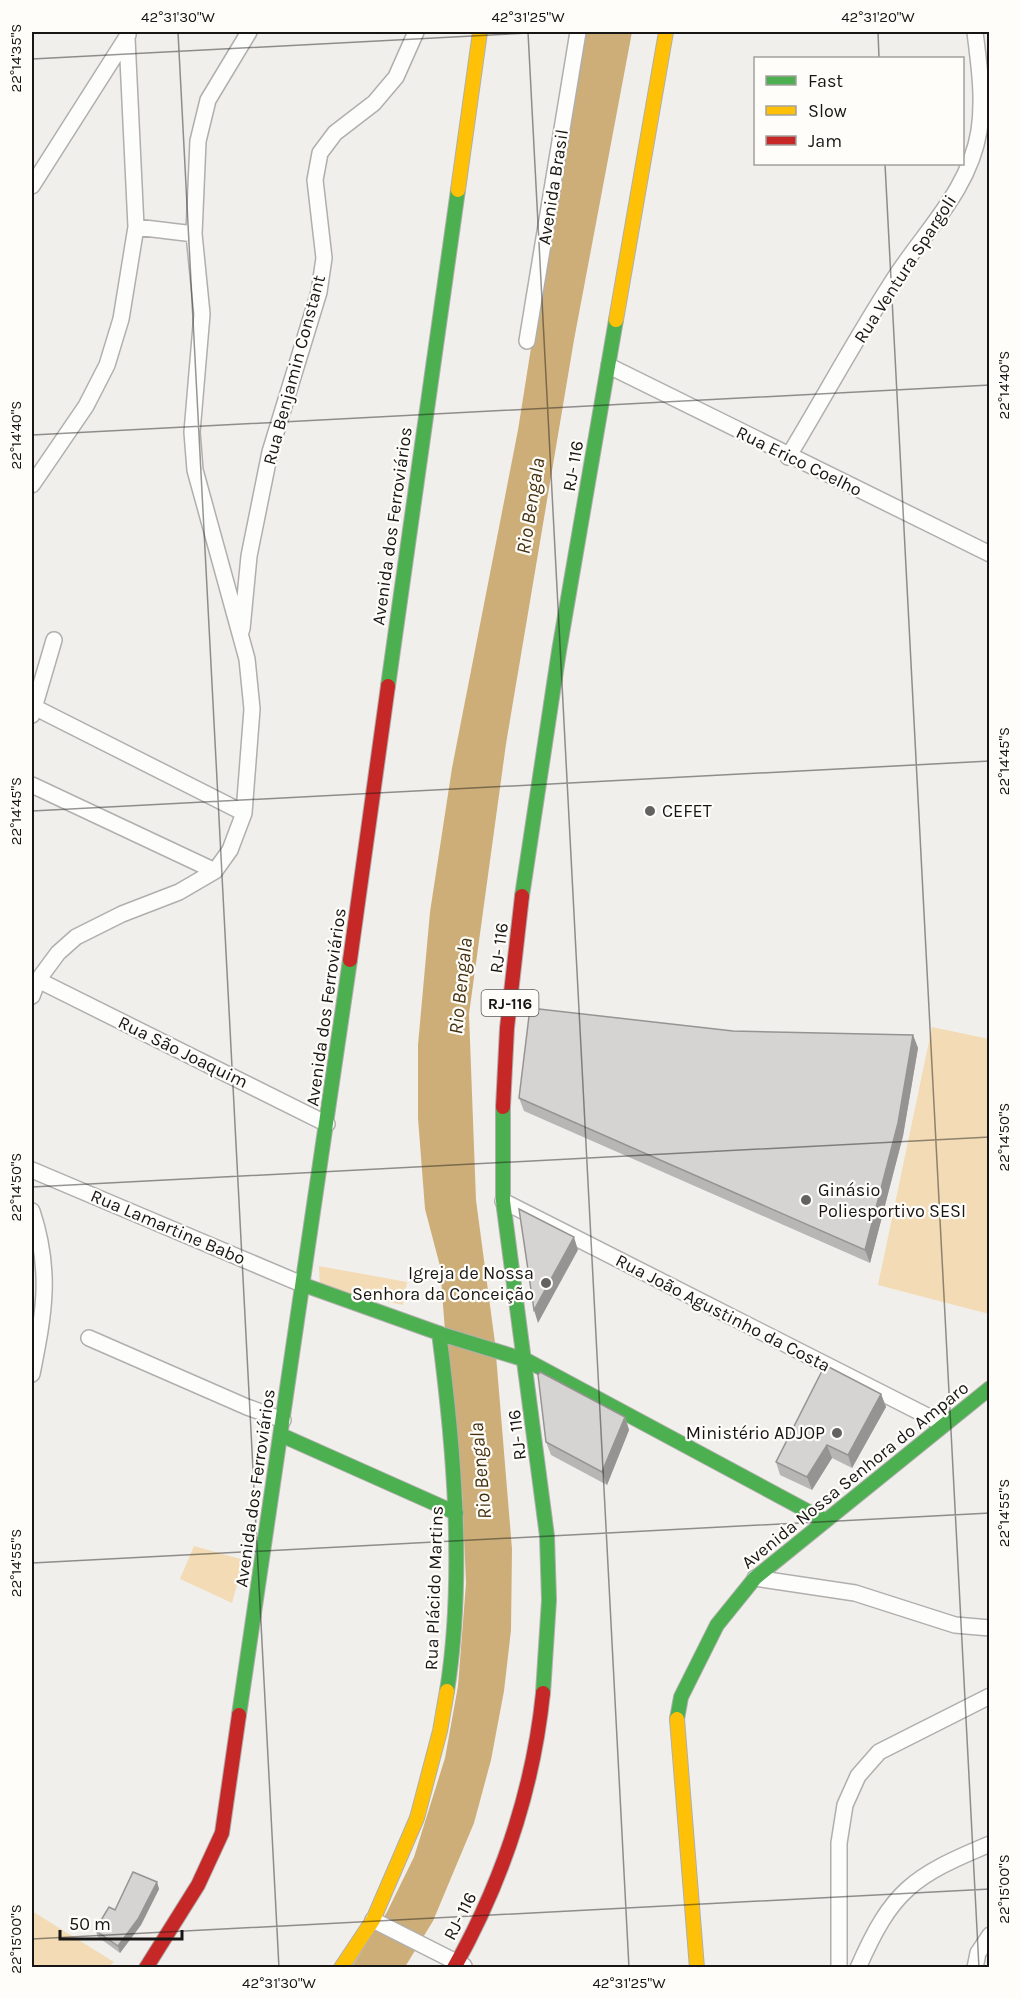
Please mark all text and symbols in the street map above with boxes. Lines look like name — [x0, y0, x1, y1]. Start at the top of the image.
text: 42°31'30"W — [141, 8, 215, 26]
text: 42°31'25"W — [491, 8, 565, 26]
text: 42°31'20"W — [841, 8, 915, 26]
text: 22°14'35"S — [7, 24, 25, 92]
legend — [754, 57, 964, 165]
text: Fast — [808, 70, 843, 92]
text: Slow — [808, 100, 847, 122]
street label: Avenida Brasil — [533, 128, 573, 246]
text: Jam — [808, 130, 842, 152]
street label: Rua Ventura Spargoli — [849, 191, 961, 347]
street label: Rua Benjamin Constant — [258, 272, 330, 467]
text: 22°14'40"S — [995, 351, 1013, 419]
text: 22°14'40"S — [7, 401, 25, 469]
street label: Rua Erico Coelho — [732, 421, 866, 501]
street label: Avenida dos Ferroviários — [367, 425, 417, 627]
street label: RJ- 116 — [558, 439, 588, 493]
water label: Rio Bengala — [512, 456, 549, 556]
text: 22°14'45"S — [995, 727, 1013, 795]
text: 22°14'45"S — [7, 777, 25, 845]
place label: CEFET — [662, 800, 712, 822]
marker: CEFET — [643, 804, 657, 818]
street label: Avenida dos Ferroviários — [301, 906, 351, 1108]
street label: RJ- 116 — [485, 921, 513, 975]
water label: Rio Bengala — [444, 937, 477, 1036]
road number: RJ-116 — [482, 990, 538, 1016]
street label: Rua São Joaquim — [115, 1011, 251, 1093]
text: 22°14'50"S — [995, 1103, 1013, 1171]
text: 22°14'50"S — [7, 1153, 25, 1221]
place label: Ginásio Poliesportivo SESI — [818, 1179, 966, 1222]
street label: Rua Lamartine Babo — [87, 1184, 249, 1270]
marker: Ginásio Poliesportivo SESI — [799, 1193, 813, 1207]
street label: Rua João Agustinho da Costa — [612, 1249, 834, 1377]
place label: Igreja de Nossa Senhora da Conceição — [352, 1262, 534, 1305]
marker: Igreja de Nossa Senhora da Conceição — [539, 1276, 553, 1290]
street label: Avenida Nossa Senhora do Amparo — [737, 1377, 973, 1573]
street label: Avenida dos Ferroviários — [230, 1387, 280, 1589]
street label: RJ- 116 — [503, 1408, 531, 1462]
water label: Rio Bengala — [465, 1422, 496, 1520]
place label: Ministério ADJOP — [686, 1422, 825, 1444]
marker: Ministério ADJOP — [830, 1426, 844, 1440]
text: 22°14'55"S — [995, 1479, 1013, 1547]
street label: Rua Plácido Martins — [420, 1505, 448, 1671]
text: 22°14'55"S — [7, 1529, 25, 1597]
text: 22°15'00"S — [995, 1854, 1013, 1924]
street label: RJ- 116 — [439, 1888, 481, 1944]
scale bar — [60, 1903, 182, 1941]
text: 22°15'00"S — [7, 1904, 25, 1974]
text: 50 m — [69, 1913, 111, 1935]
text: 42°31'30"W — [242, 1974, 316, 1992]
text: 42°31'25"W — [592, 1974, 666, 1992]

